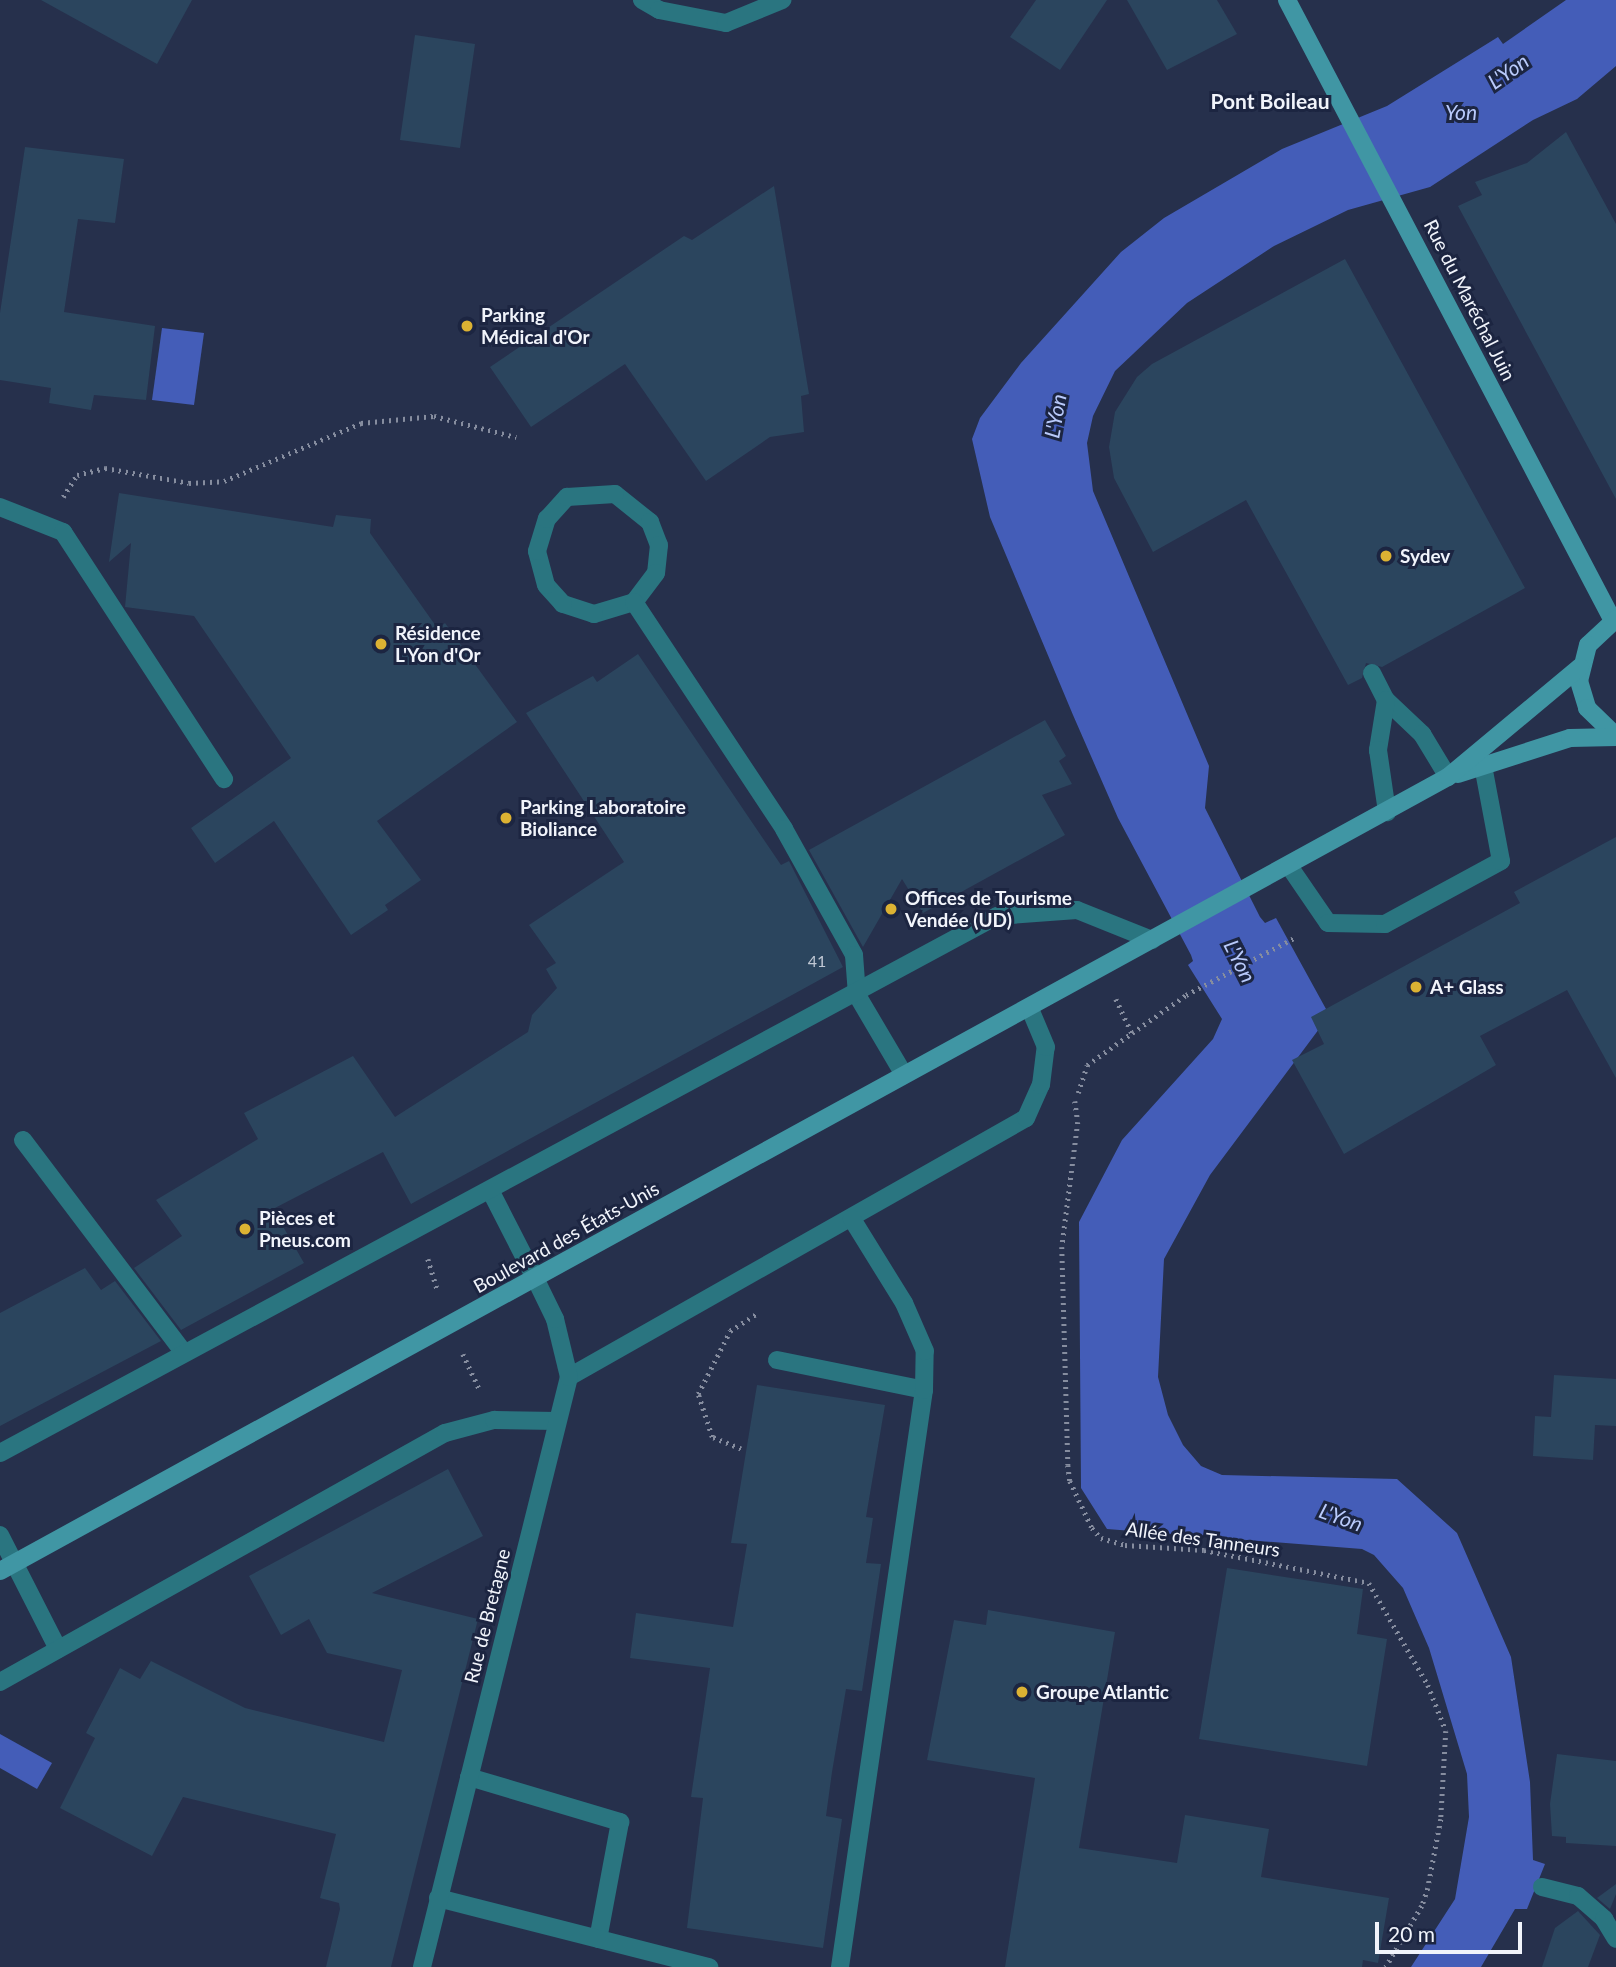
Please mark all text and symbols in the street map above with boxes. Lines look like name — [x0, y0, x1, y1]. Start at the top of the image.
water label: L'Yon — [1483, 48, 1533, 94]
district label: Pont Boileau — [1210, 88, 1330, 114]
water label: Yon — [1445, 99, 1477, 125]
street label: Rue du Maréchal Juin — [1419, 215, 1521, 385]
place label: Parking Médical d'Or — [481, 304, 590, 348]
marker: Parking Médical d'Or — [459, 318, 475, 334]
water label: L'Yon — [1039, 392, 1071, 440]
place label: Sydev — [1400, 545, 1450, 567]
marker: Sydev — [1378, 548, 1394, 564]
place label: Résidence L'Yon d'Or — [395, 622, 481, 666]
marker: Résidence L'Yon d'Or — [373, 636, 389, 652]
place label: Parking Laboratoire Bioliance — [520, 796, 686, 840]
marker: Parking Laboratoire Bioliance — [498, 810, 514, 826]
place label: Offices de Tourisme Vendée (UD) — [905, 887, 1073, 931]
marker: Offices de Tourisme Vendée (UD) — [883, 901, 899, 917]
water label: L'Yon — [1219, 936, 1261, 986]
house number: 41 — [808, 951, 826, 971]
place label: A+ Glass — [1430, 976, 1504, 998]
marker: A+ Glass — [1408, 979, 1424, 995]
street label: Boulevard des États-Unis — [469, 1176, 663, 1298]
place label: Pièces et Pneus.com — [259, 1207, 351, 1251]
marker: Pièces et Pneus.com — [237, 1221, 253, 1237]
water label: L'Yon — [1316, 1498, 1366, 1536]
street label: Allée des Tanneurs — [1124, 1517, 1282, 1561]
street label: Rue de Bretagne — [459, 1546, 515, 1686]
place label: Groupe Atlantic — [1036, 1681, 1170, 1703]
marker: Groupe Atlantic — [1014, 1684, 1030, 1700]
scale bar — [1378, 1908, 1525, 1952]
text: 20 m — [1388, 1921, 1435, 1946]

